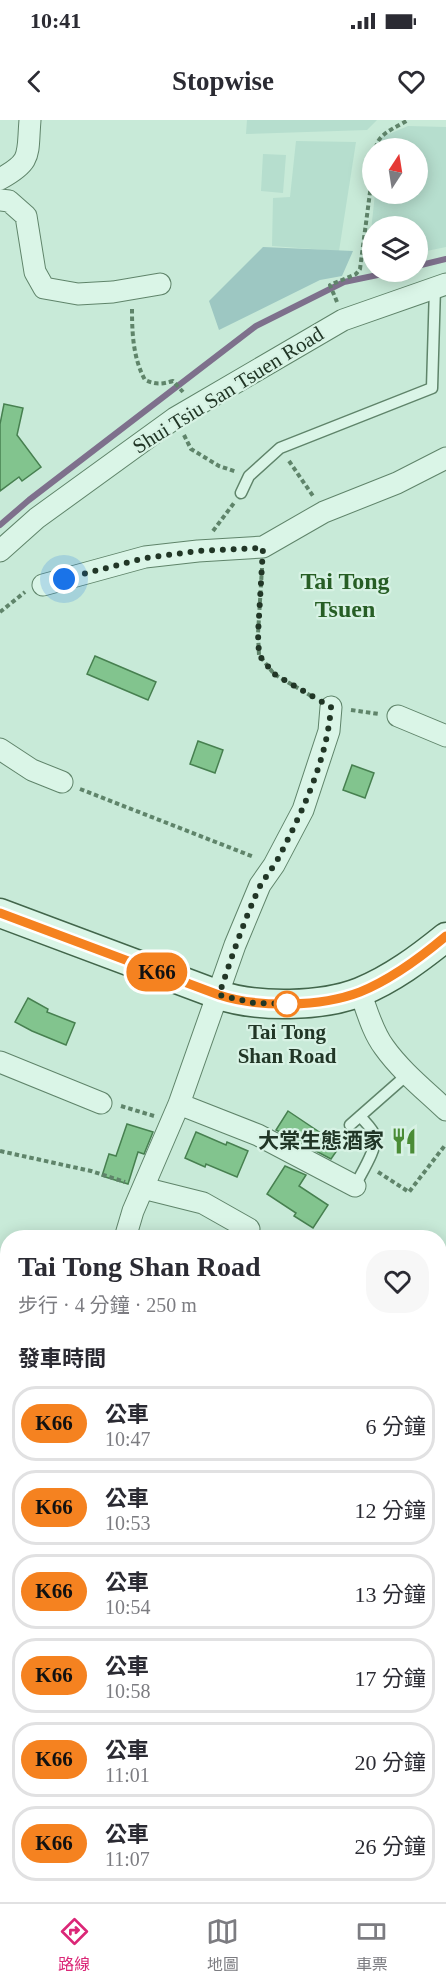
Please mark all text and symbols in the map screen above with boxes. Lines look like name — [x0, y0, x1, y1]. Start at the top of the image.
text: 10:41 — [30, 8, 81, 33]
icon: back — [18, 65, 51, 98]
icon: heart — [395, 65, 428, 98]
text: Stopwise — [172, 66, 274, 96]
north arrow — [362, 138, 428, 204]
map controls — [362, 138, 428, 282]
button: layers — [362, 216, 428, 282]
street label: Shui Tsiu San Tsuen Road — [128, 321, 328, 459]
your location — [49, 564, 79, 594]
district label: Tai Tong Tsuen — [300, 568, 390, 622]
line badge: K66 — [122, 952, 192, 992]
text: K66 — [138, 960, 176, 984]
marker: Tai Tong Shan Road — [274, 991, 300, 1017]
place label: Tai Tong Shan Road — [238, 1020, 337, 1068]
restaurant icon: 大棠生態酒家 — [389, 1126, 419, 1156]
place label: 大棠生態酒家 — [258, 1129, 384, 1153]
button: heart — [366, 1250, 429, 1313]
text: Tai Tong Shan Road — [18, 1251, 261, 1282]
text: 步行 · 4 分鐘 · 250 m — [18, 1294, 197, 1316]
text: 發車時間 — [18, 1346, 106, 1371]
text: 公車 — [105, 1402, 149, 1427]
text: K66 — [35, 1411, 73, 1435]
text: 6 分鐘 — [365, 1414, 426, 1439]
text: 10:47 — [105, 1428, 151, 1450]
text: 公車 — [105, 1486, 149, 1511]
text: K66 — [35, 1495, 73, 1519]
text: 12 分鐘 — [354, 1498, 426, 1523]
text: 10:53 — [105, 1512, 151, 1534]
text: 公車 — [105, 1570, 149, 1595]
text: K66 — [35, 1579, 73, 1603]
text: 13 分鐘 — [354, 1582, 426, 1607]
text: 10:54 — [105, 1596, 151, 1618]
text: 公車 — [105, 1654, 149, 1679]
text: K66 — [35, 1663, 73, 1687]
text: 17 分鐘 — [354, 1666, 426, 1691]
text: 10:58 — [105, 1680, 151, 1702]
text: 公車 — [105, 1738, 149, 1763]
text: K66 — [35, 1747, 73, 1771]
text: 20 分鐘 — [354, 1750, 426, 1775]
text: 11:01 — [105, 1764, 150, 1786]
text: 公車 — [105, 1822, 149, 1847]
text: K66 — [35, 1831, 73, 1855]
text: 26 分鐘 — [354, 1834, 426, 1859]
text: 11:07 — [105, 1848, 150, 1870]
tab: 路線 — [58, 1915, 91, 1975]
tab: 地圖 — [206, 1915, 239, 1975]
tab: 車票 — [355, 1915, 388, 1975]

